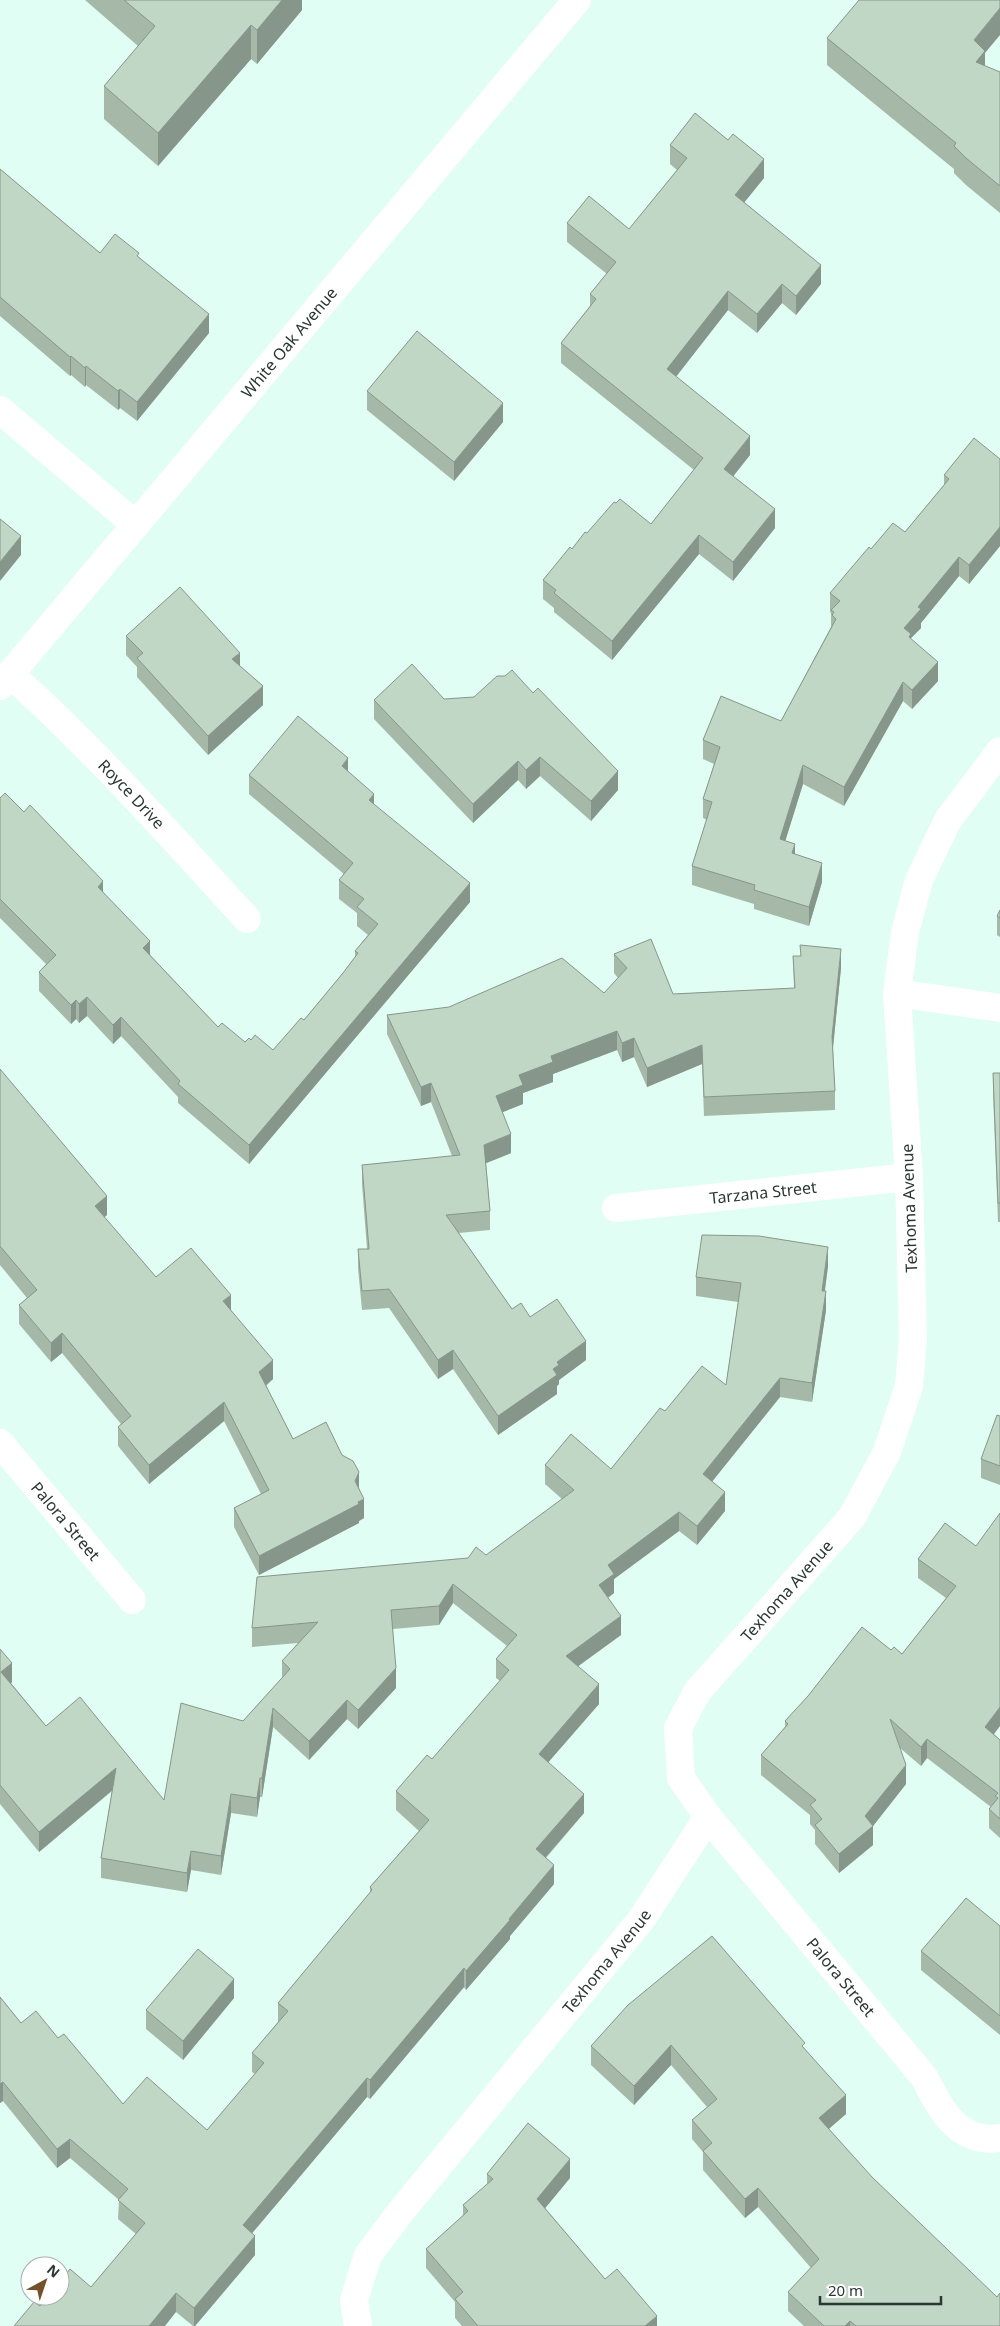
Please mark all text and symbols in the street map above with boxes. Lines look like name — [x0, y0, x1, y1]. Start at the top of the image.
street label: White Oak Avenue — [236, 282, 342, 402]
street label: Royce Drive — [94, 754, 170, 834]
street label: Texhoma Avenue — [896, 1143, 922, 1273]
street label: Tarzana Street — [709, 1176, 818, 1209]
street label: Palora Street — [26, 1477, 105, 1565]
street label: Texhoma Avenue — [736, 1535, 838, 1646]
street label: Texhoma Avenue — [557, 1905, 656, 2018]
street label: Palora Street — [802, 1933, 880, 2021]
north arrow — [20, 2256, 70, 2306]
text: N — [43, 2260, 64, 2282]
scale bar — [820, 2274, 941, 2306]
text: 20 m — [828, 2280, 863, 2300]

